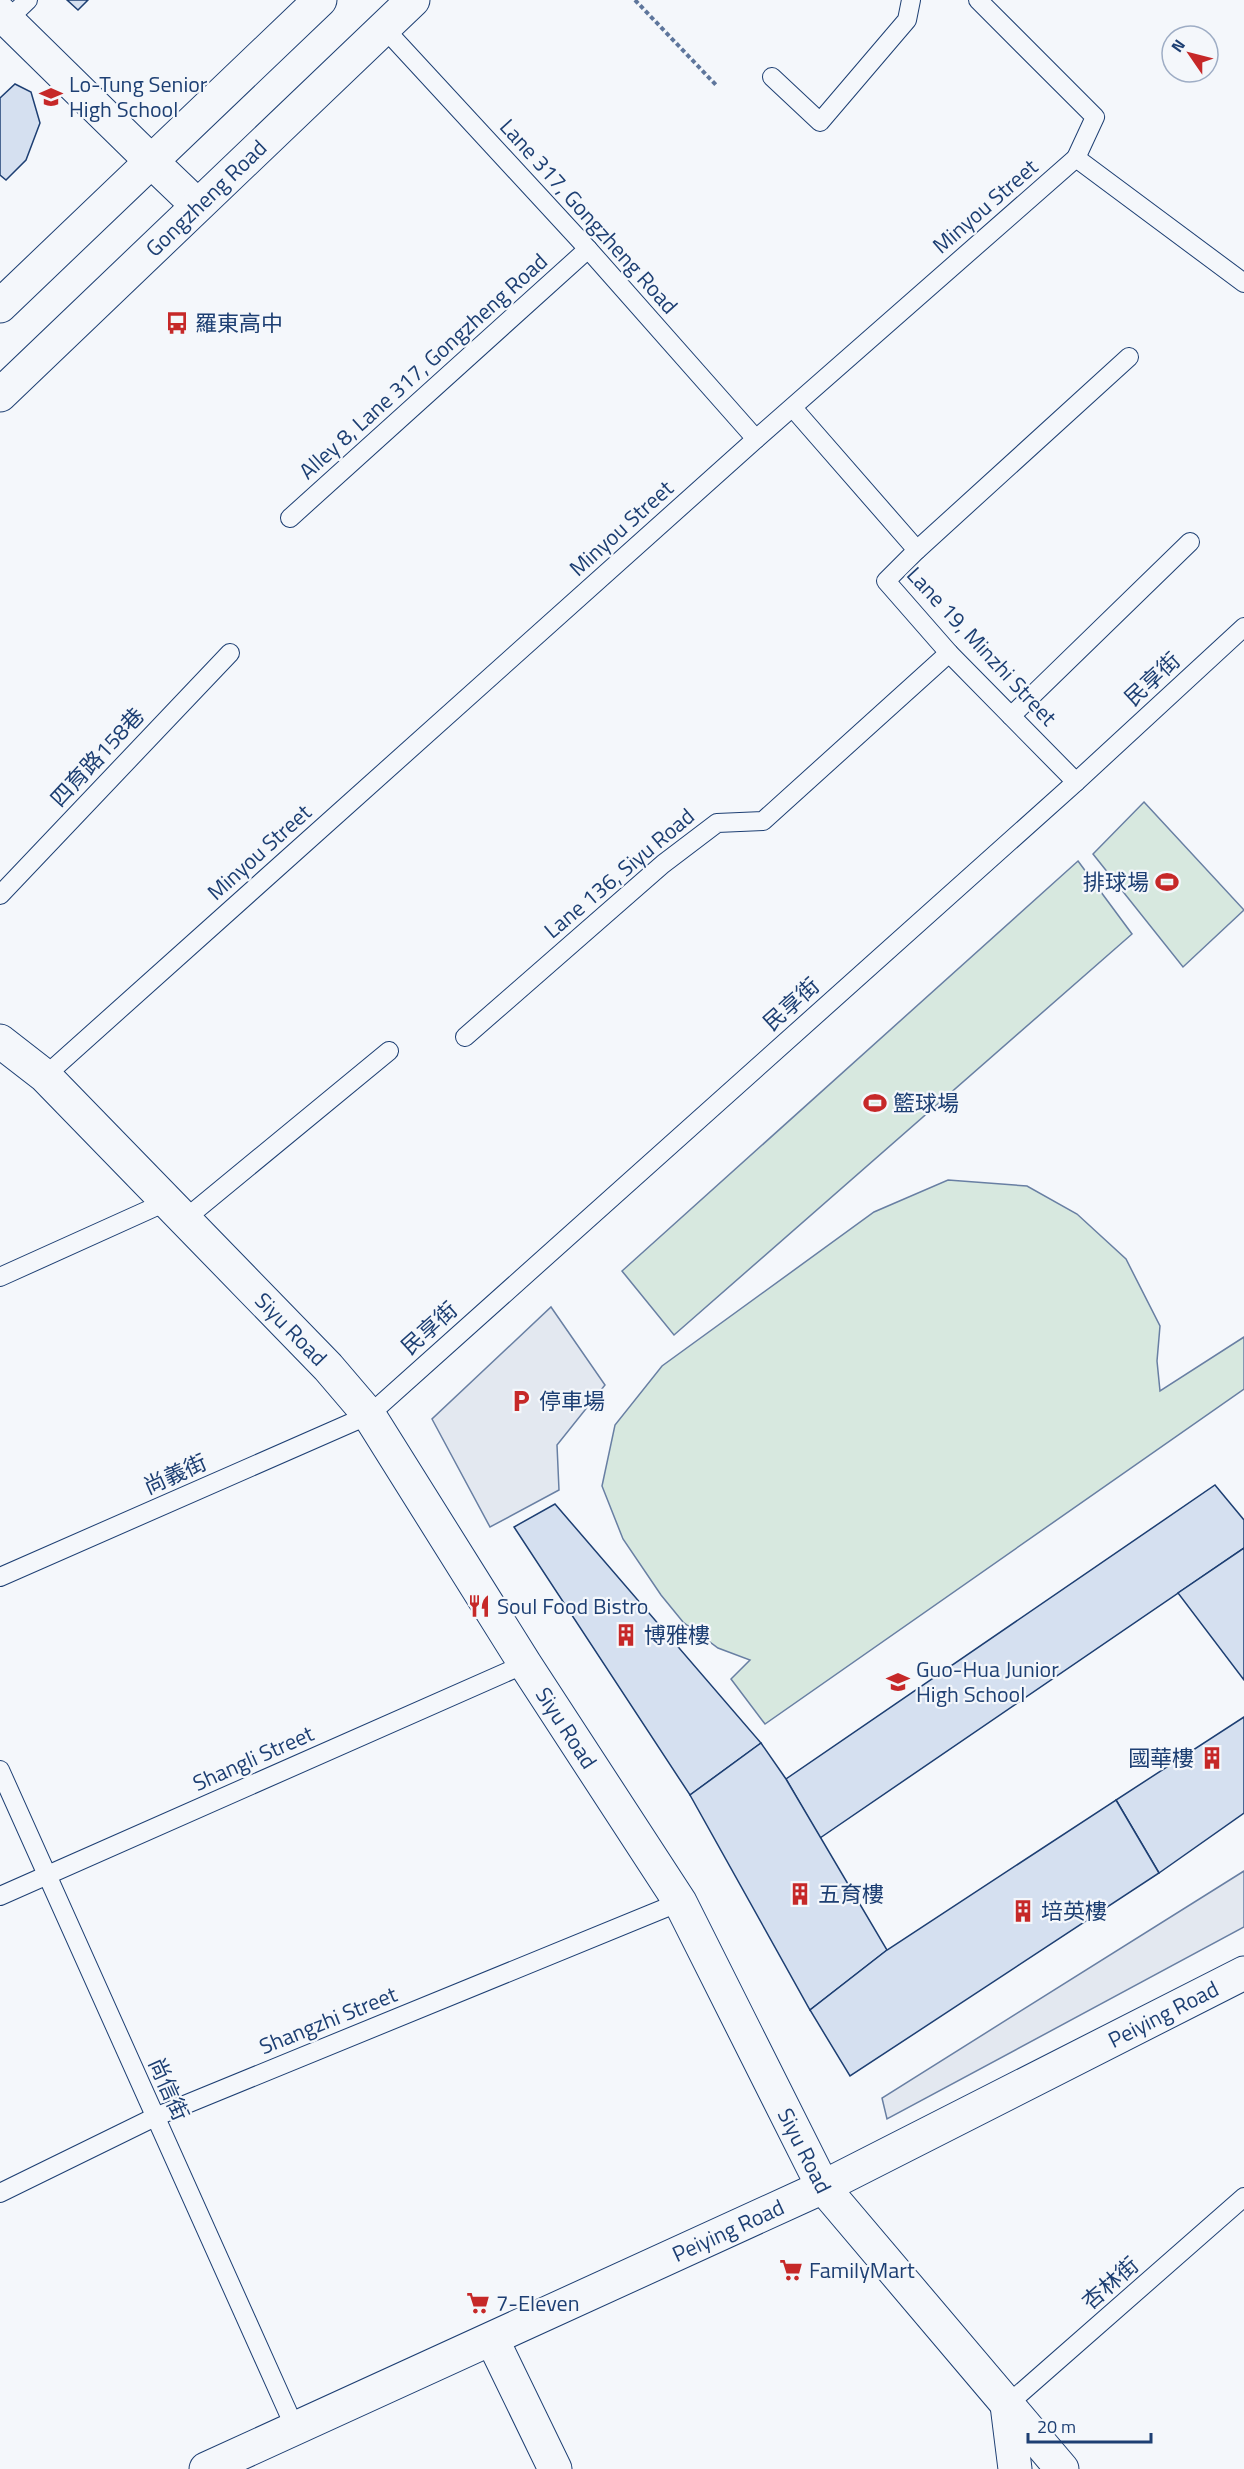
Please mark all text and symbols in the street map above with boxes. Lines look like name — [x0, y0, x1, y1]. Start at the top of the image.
north arrow — [1160, 24, 1220, 84]
text: N — [1165, 34, 1191, 57]
place label: Lo-Tung Senior High School — [69, 67, 208, 126]
school or university icon: Lo-Tung Senior High School — [38, 84, 64, 110]
street label: Lane 317, Gongzheng Road — [492, 111, 686, 321]
street label: Gongzheng Road — [138, 131, 274, 265]
street label: Minyou Street — [925, 150, 1046, 262]
street label: Alley 8, Lane 317, Gongzheng Road — [291, 245, 555, 487]
place label: 羅東高中 — [195, 306, 283, 340]
bus stop icon: 羅東高中 — [164, 310, 190, 336]
street label: Minyou Street — [561, 472, 681, 584]
street label: Lane 19, Minzhi Street — [899, 559, 1065, 733]
street label: 民享街 — [1116, 644, 1188, 714]
street label: 四育路158巷 — [42, 700, 152, 814]
street label: Minyou Street — [199, 796, 319, 908]
street label: Lane 136, Siyu Road — [536, 800, 702, 946]
place label: 排球場 — [1083, 865, 1149, 899]
sports icon: 排球場 — [1154, 869, 1180, 895]
street label: 民享街 — [755, 969, 827, 1039]
place label: 籃球場 — [893, 1086, 959, 1120]
sports icon: 籃球場 — [862, 1090, 888, 1116]
street label: Siyu Road — [247, 1284, 335, 1374]
street label: 民享街 — [393, 1293, 465, 1363]
place label: 停車場 — [539, 1384, 605, 1418]
parking icon: 停車場 — [508, 1388, 534, 1414]
street label: 尚義街 — [138, 1445, 212, 1503]
place label: Soul Food Bistro — [497, 1589, 648, 1623]
restaurant icon: Soul Food Bistro — [466, 1593, 492, 1619]
place label: 博雅樓 — [644, 1618, 710, 1652]
building icon: 博雅樓 — [613, 1622, 639, 1648]
place label: Guo-Hua Junior High School — [916, 1652, 1059, 1711]
school or university icon: Guo-Hua Junior High School — [885, 1669, 911, 1695]
street label: Siyu Road — [527, 1680, 606, 1775]
street label: Shangli Street — [187, 1716, 319, 1800]
place label: 國華樓 — [1128, 1741, 1194, 1775]
building icon: 國華樓 — [1199, 1745, 1225, 1771]
place label: 五育樓 — [818, 1877, 884, 1911]
building icon: 五育樓 — [787, 1881, 813, 1907]
place label: 培英樓 — [1041, 1894, 1107, 1928]
building icon: 培英樓 — [1010, 1898, 1036, 1924]
street label: Peiying Road — [1102, 1972, 1224, 2056]
street label: Shangzhi Street — [254, 1977, 402, 2063]
street label: 尚信街 — [140, 2052, 198, 2126]
street label: Siyu Road — [769, 2102, 840, 2199]
street label: Peiying Road — [666, 2190, 790, 2271]
street label: 杏林街 — [1074, 2249, 1146, 2317]
place label: FamilyMart — [809, 2253, 915, 2287]
supermarket icon: FamilyMart — [778, 2257, 804, 2283]
place label: 7-Eleven — [496, 2286, 579, 2320]
supermarket icon: 7-Eleven — [465, 2290, 491, 2316]
scale bar — [1028, 2406, 1151, 2444]
text: 20 m — [1037, 2413, 1076, 2440]

